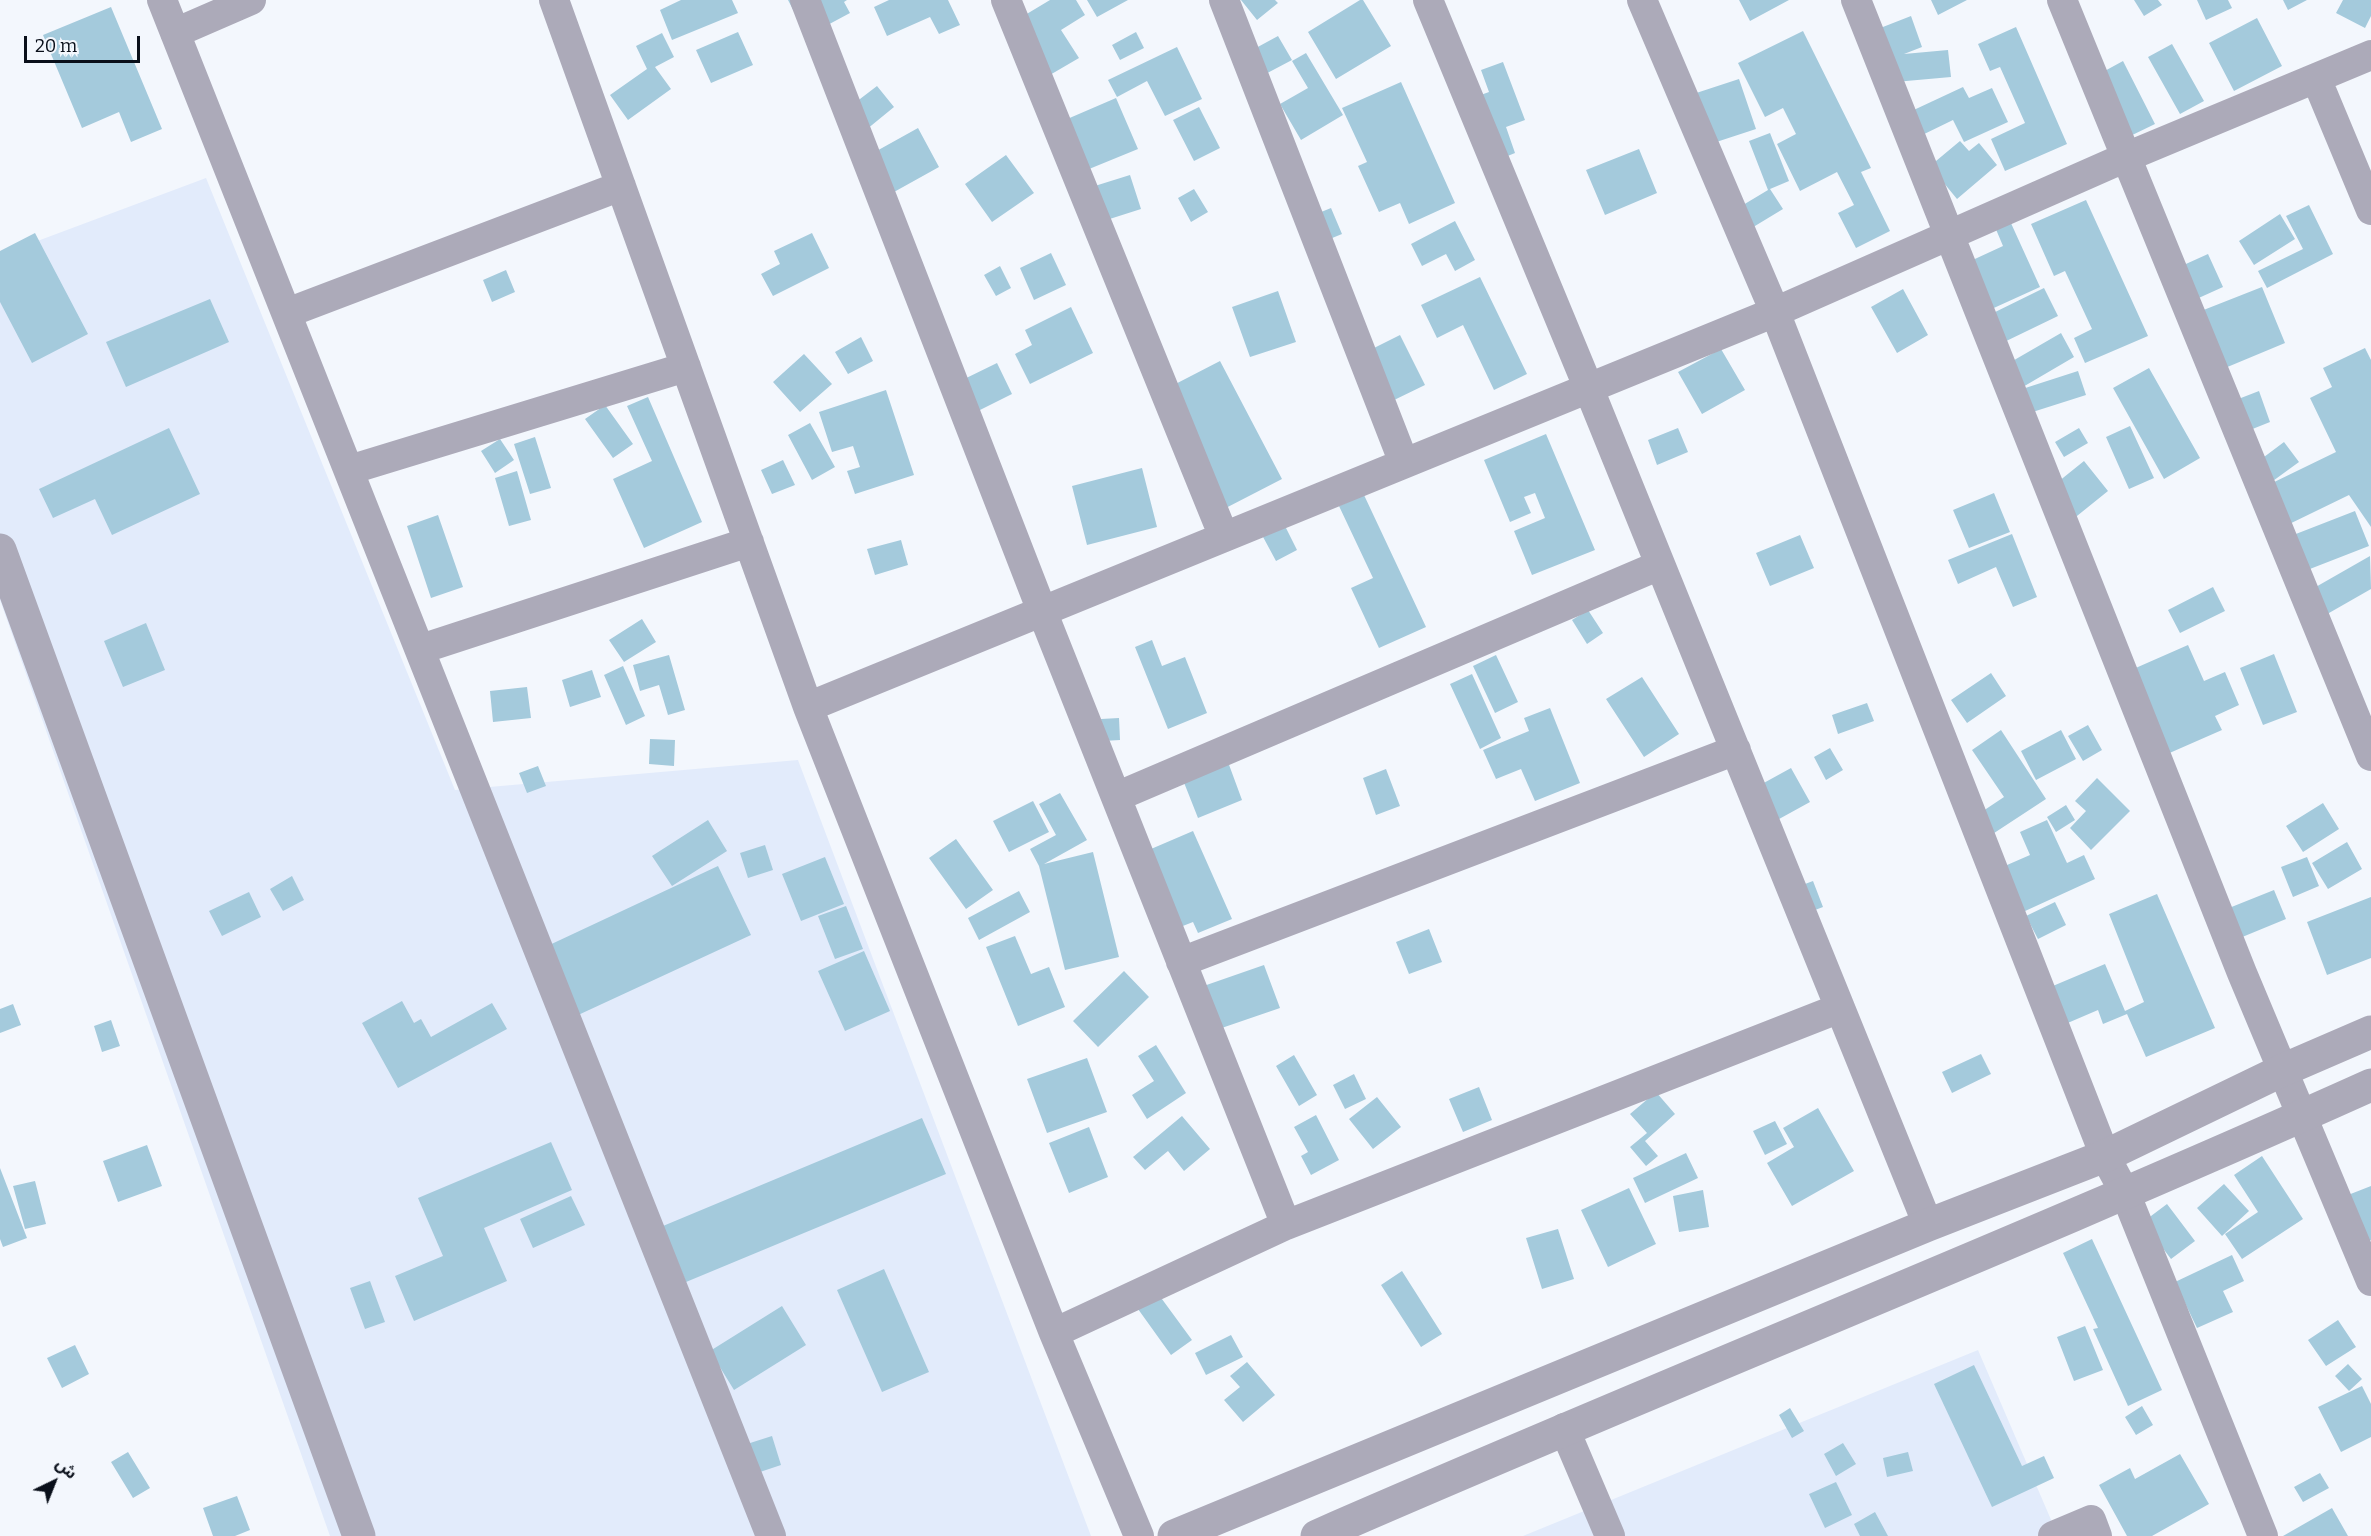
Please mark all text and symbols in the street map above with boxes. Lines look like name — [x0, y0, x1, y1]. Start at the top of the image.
scale bar — [27, 24, 142, 62]
text: 20 m — [35, 35, 77, 57]
north arrow — [24, 1452, 84, 1512]
text: ش — [52, 1454, 81, 1483]

